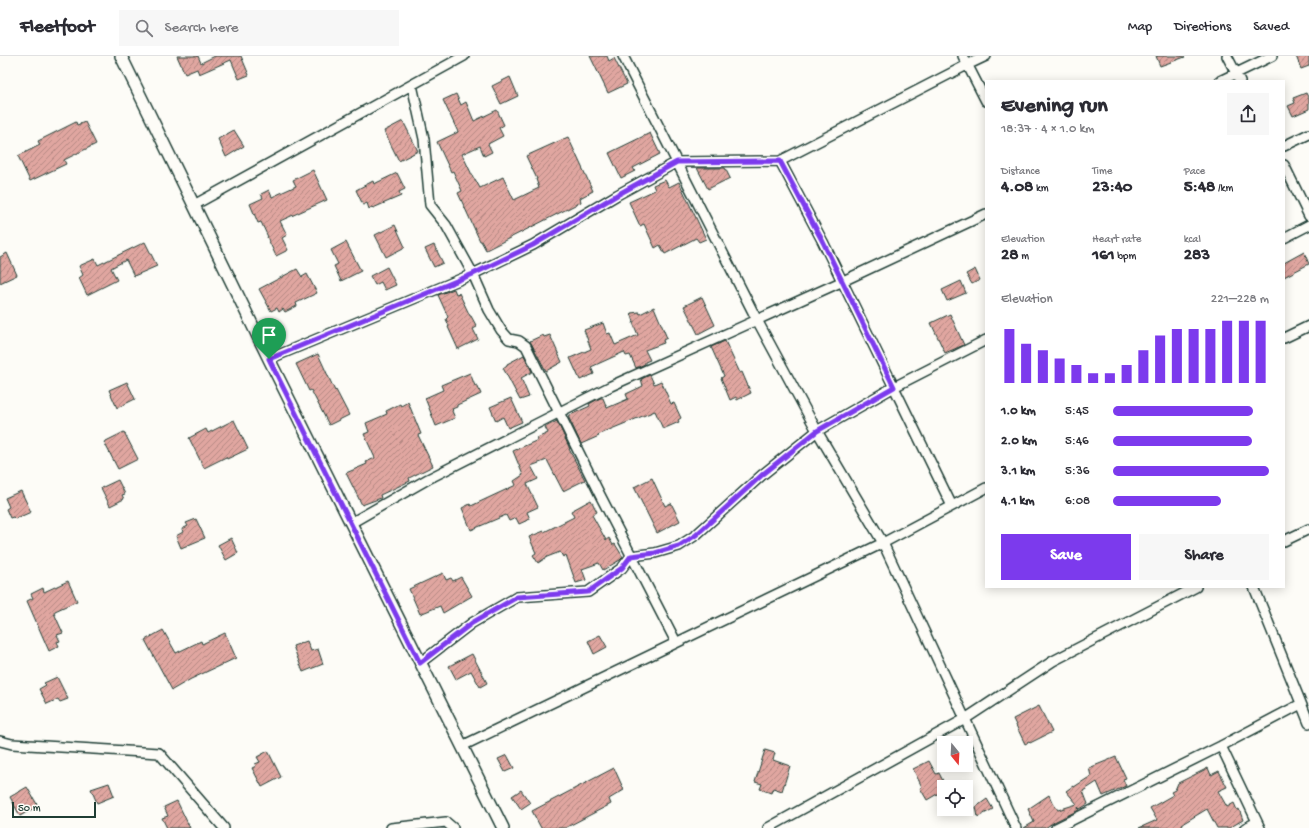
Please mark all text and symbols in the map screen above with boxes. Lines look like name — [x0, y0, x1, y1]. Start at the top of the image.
search box — [119, 10, 399, 46]
text: Fleetfoot — [20, 16, 95, 39]
icon: search — [133, 17, 155, 39]
text: Search here — [165, 19, 239, 37]
text: Map — [1128, 19, 1152, 36]
text: Directions — [1174, 19, 1231, 36]
text: Saved — [1253, 19, 1289, 36]
button: share — [1227, 93, 1269, 135]
text: Evening run — [1001, 94, 1108, 120]
text: 18:37 · 4 × 1.0 km — [1001, 122, 1095, 137]
text: Distance — [1001, 166, 1040, 178]
text: Time — [1092, 166, 1112, 178]
text: Pace — [1184, 166, 1205, 178]
text: 4.08 — [1001, 178, 1033, 198]
text: 23:40 — [1092, 178, 1133, 198]
text: 5:48 — [1184, 178, 1215, 198]
text: km — [1033, 183, 1049, 195]
text: /km — [1215, 183, 1233, 195]
text: Elevation — [1001, 234, 1045, 246]
text: Heart rate — [1092, 234, 1142, 246]
text: kcal — [1184, 234, 1201, 246]
text: 28 — [1001, 246, 1019, 266]
text: 161 — [1092, 246, 1115, 266]
text: 283 — [1184, 246, 1210, 266]
text: m — [1019, 251, 1029, 263]
text: bpm — [1115, 251, 1136, 263]
text: Elevation — [1001, 292, 1053, 307]
text: 221–228 m — [1211, 292, 1269, 307]
pin — [252, 318, 286, 359]
icon: arrive — [258, 324, 280, 346]
text: 1.0 km — [1001, 404, 1036, 419]
text: 5:45 — [1065, 404, 1089, 419]
text: 2.0 km — [1001, 434, 1037, 449]
text: 5:46 — [1065, 434, 1089, 449]
text: 3.1 km — [1001, 464, 1035, 479]
text: 5:36 — [1065, 464, 1089, 479]
text: 4.1 km — [1001, 494, 1035, 509]
text: 6:08 — [1065, 494, 1090, 509]
button: Save — [1001, 534, 1131, 580]
button: Share — [1139, 534, 1269, 580]
north arrow — [937, 736, 973, 772]
map controls — [937, 736, 973, 816]
button: locate — [937, 780, 973, 816]
scale bar — [12, 800, 96, 819]
text: 50 m — [18, 803, 40, 815]

